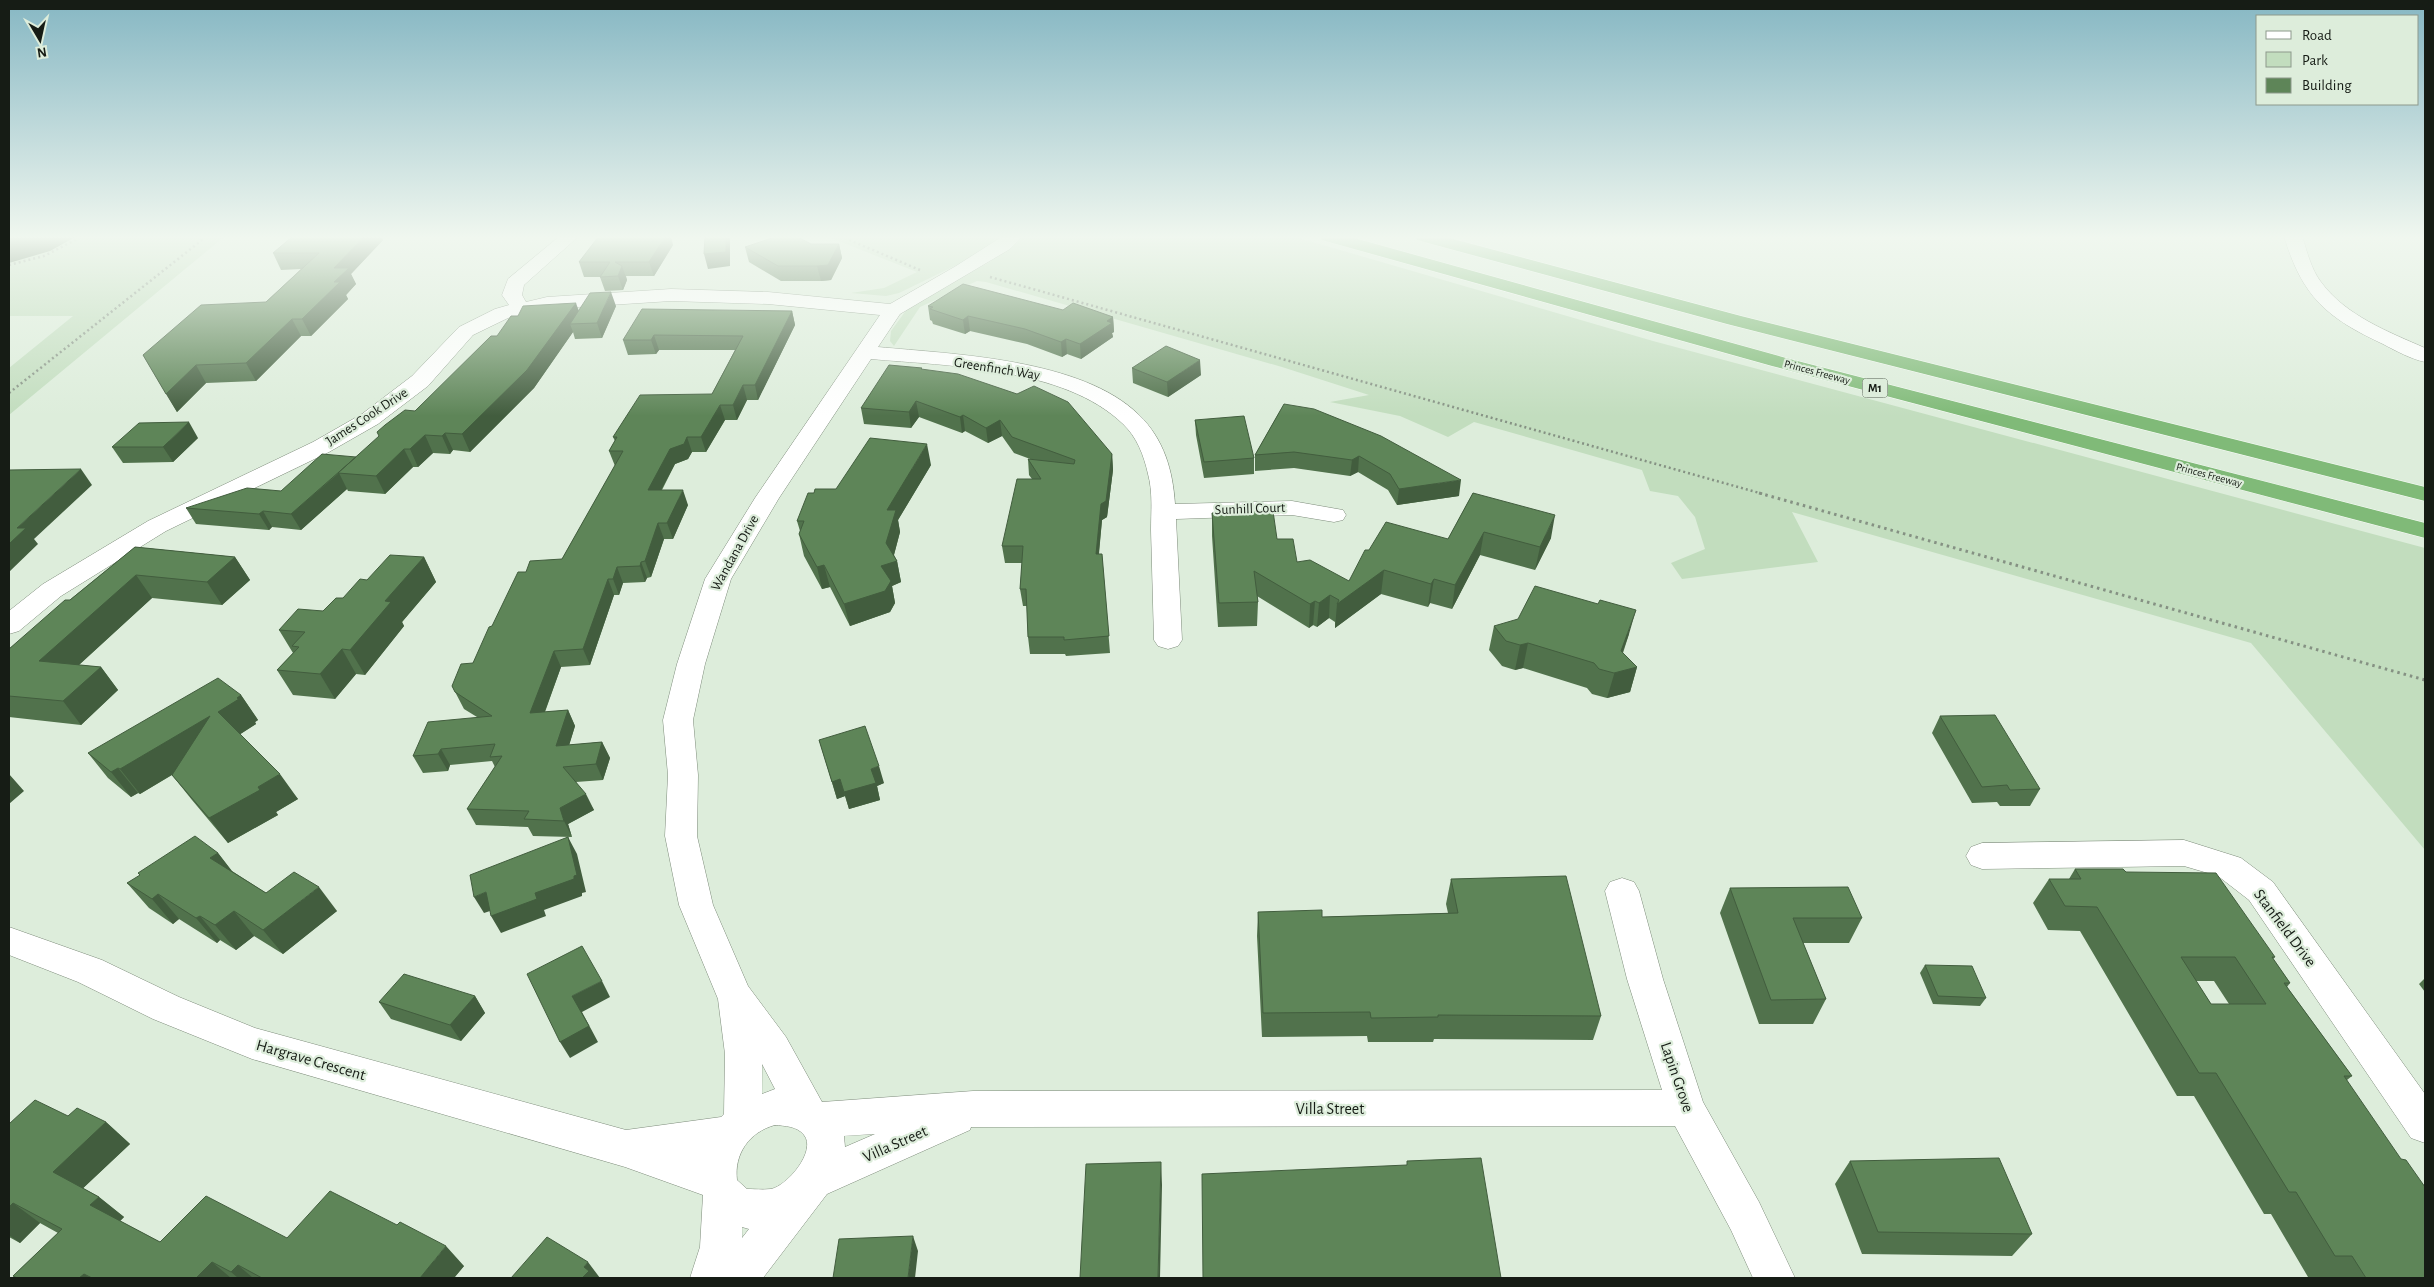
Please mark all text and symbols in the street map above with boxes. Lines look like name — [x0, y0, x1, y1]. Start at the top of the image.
north arrow — [15, 15, 65, 65]
legend — [2256, 15, 2419, 105]
text: Road — [2302, 28, 2332, 43]
text: N — [36, 44, 48, 60]
text: Park — [2302, 53, 2328, 68]
text: Building — [2302, 78, 2352, 93]
street label: Greenfinch Way — [953, 355, 1041, 383]
street label: Princes Freeway — [1783, 358, 1851, 386]
road number: M1 — [1862, 378, 1888, 398]
street label: James Cook Drive — [324, 386, 410, 448]
street label: Princes Freeway — [2175, 461, 2243, 489]
street label: Sunhill Court — [1214, 501, 1286, 517]
street label: Wandana Drive — [709, 513, 761, 593]
street label: Stanfield Drive — [2251, 886, 2319, 970]
street label: Hargrave Crescent — [255, 1037, 367, 1083]
street label: Lapin Grove — [1658, 1040, 1696, 1114]
street label: Villa Street — [1296, 1101, 1364, 1117]
street label: Villa Street — [860, 1123, 930, 1165]

